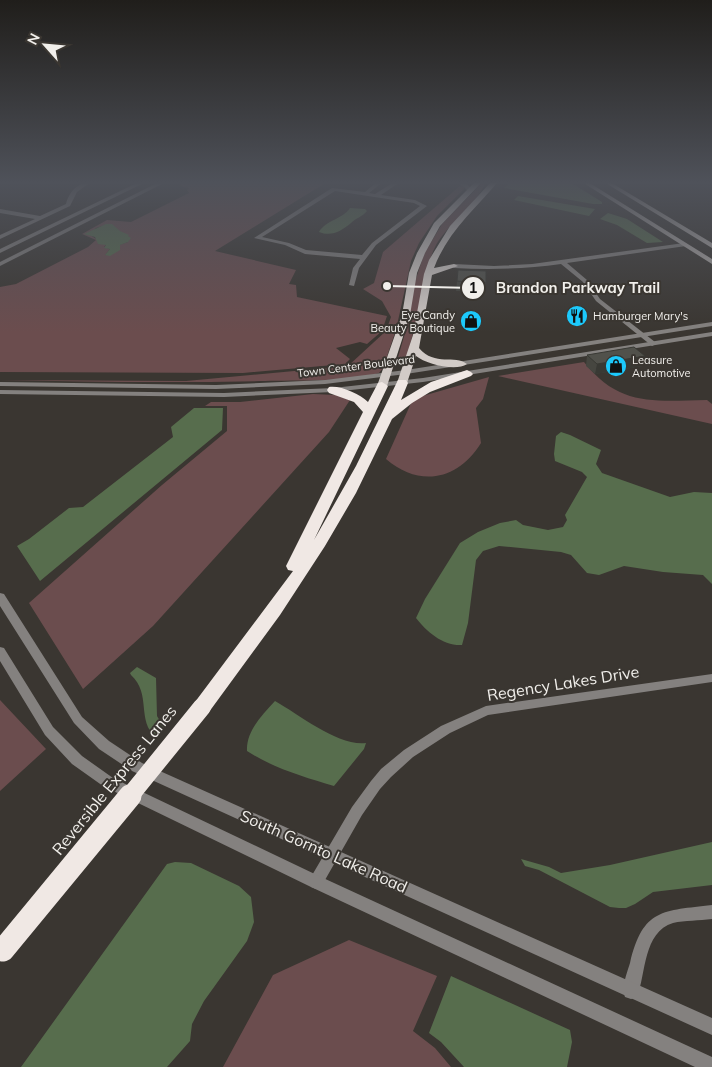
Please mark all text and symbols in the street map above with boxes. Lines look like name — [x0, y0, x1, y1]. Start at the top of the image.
north arrow — [20, 20, 70, 70]
text: N — [23, 30, 44, 48]
callout: Brandon Parkway Trail — [461, 273, 670, 303]
text: 1 — [468, 278, 478, 297]
text: Brandon Parkway Trail — [496, 278, 660, 297]
restaurant icon: Hamburger Mary's — [565, 304, 589, 328]
place label: Eye Candy Beauty Boutique — [370, 308, 455, 335]
shop icon: Eye Candy Beauty Boutique — [459, 309, 483, 333]
place label: Hamburger Mary's — [593, 309, 688, 323]
street label: Town Center Boulevard — [296, 352, 416, 380]
place label: Leasure Automotive — [632, 353, 691, 380]
shop icon: Leasure Automotive — [604, 354, 628, 378]
street label: Regency Lakes Drive — [485, 661, 641, 705]
street label: Reversible Express Lanes — [47, 701, 181, 859]
street label: South Gornto Lake Road — [237, 805, 411, 897]

